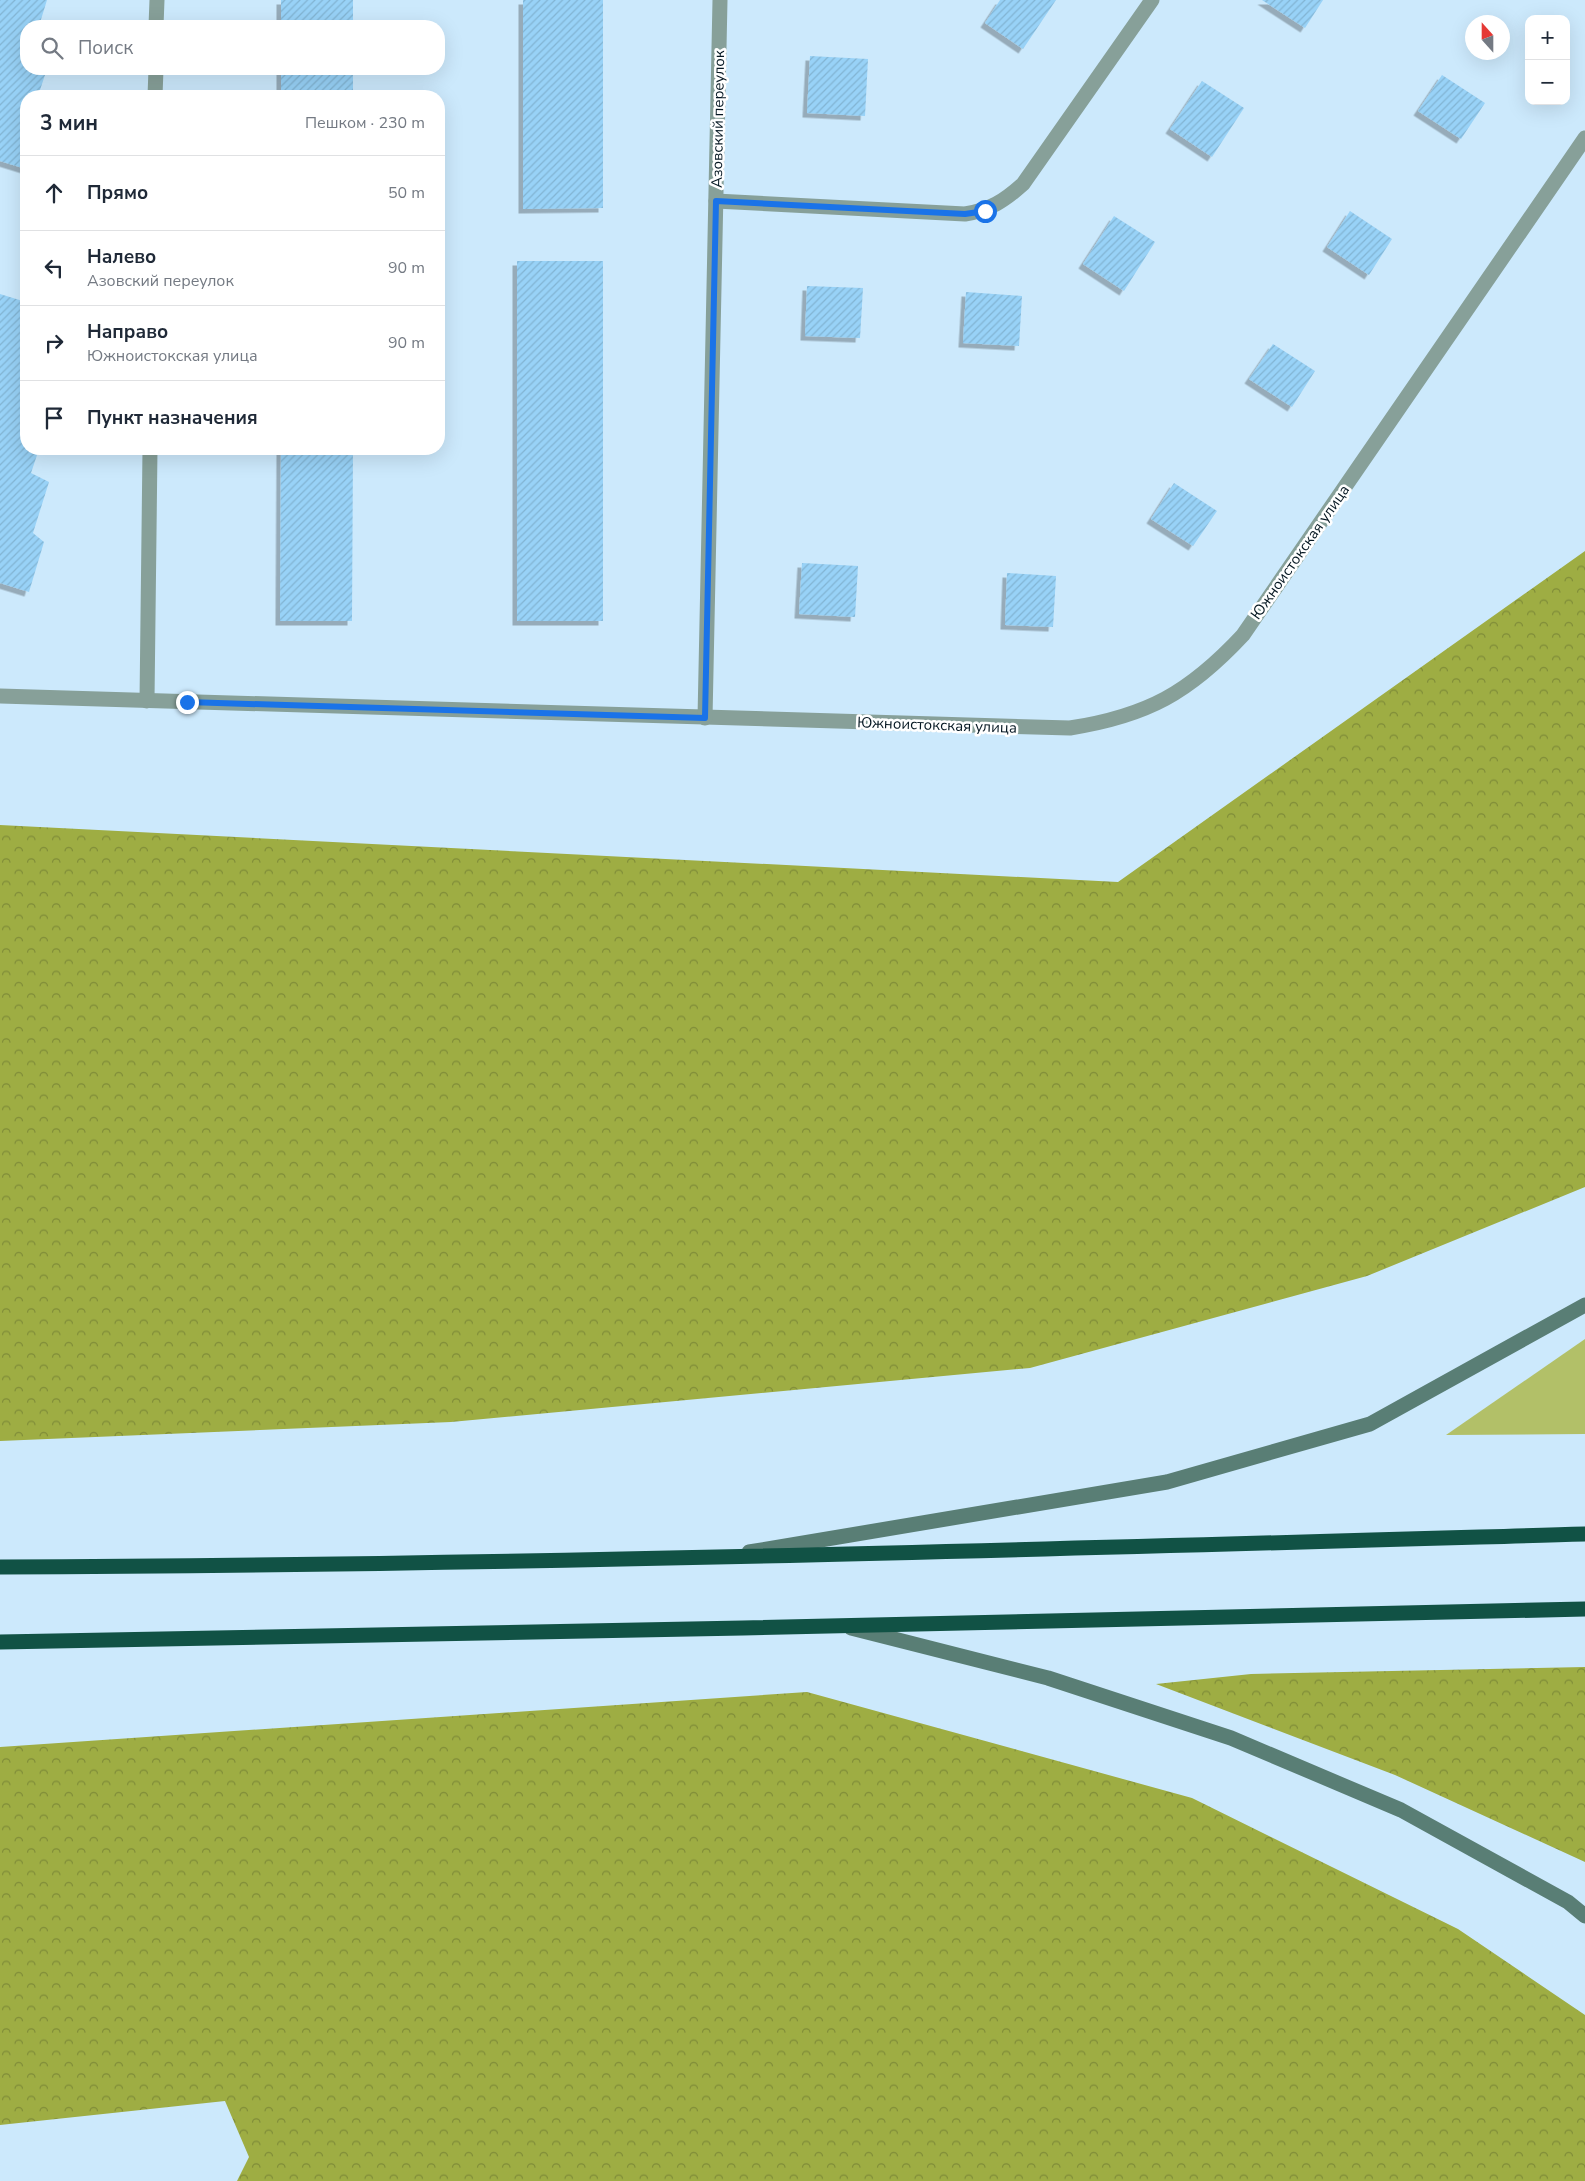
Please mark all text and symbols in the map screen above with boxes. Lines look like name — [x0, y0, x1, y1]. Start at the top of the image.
north arrow — [1465, 15, 1510, 60]
map controls — [1525, 15, 1570, 105]
button: + — [1525, 15, 1570, 60]
search box — [20, 20, 445, 75]
icon: search — [38, 34, 66, 62]
text: Поиск — [78, 35, 133, 61]
street label: Азовский переулок — [707, 50, 729, 188]
button: − — [1525, 60, 1570, 105]
text: 3 мин — [40, 109, 98, 137]
text: Пешком · 230 m — [305, 112, 425, 134]
icon: ahead — [40, 179, 68, 207]
text: Прямо — [87, 180, 148, 206]
text: 50 m — [388, 182, 425, 204]
route start — [974, 200, 997, 223]
text: Налево — [87, 244, 156, 270]
icon: left — [40, 254, 68, 282]
text: 90 m — [388, 257, 425, 279]
text: Азовский переулок — [87, 270, 234, 292]
text: Направо — [87, 319, 168, 345]
icon: right — [40, 329, 68, 357]
text: 90 m — [388, 332, 425, 354]
text: Южноистокская улица — [87, 345, 258, 367]
icon: arrive — [40, 404, 68, 432]
text: Пункт назначения — [87, 405, 258, 431]
street label: Южноистокская улица — [1246, 481, 1354, 623]
route end — [176, 691, 199, 714]
street label: Южноистокская улица — [857, 712, 1017, 738]

